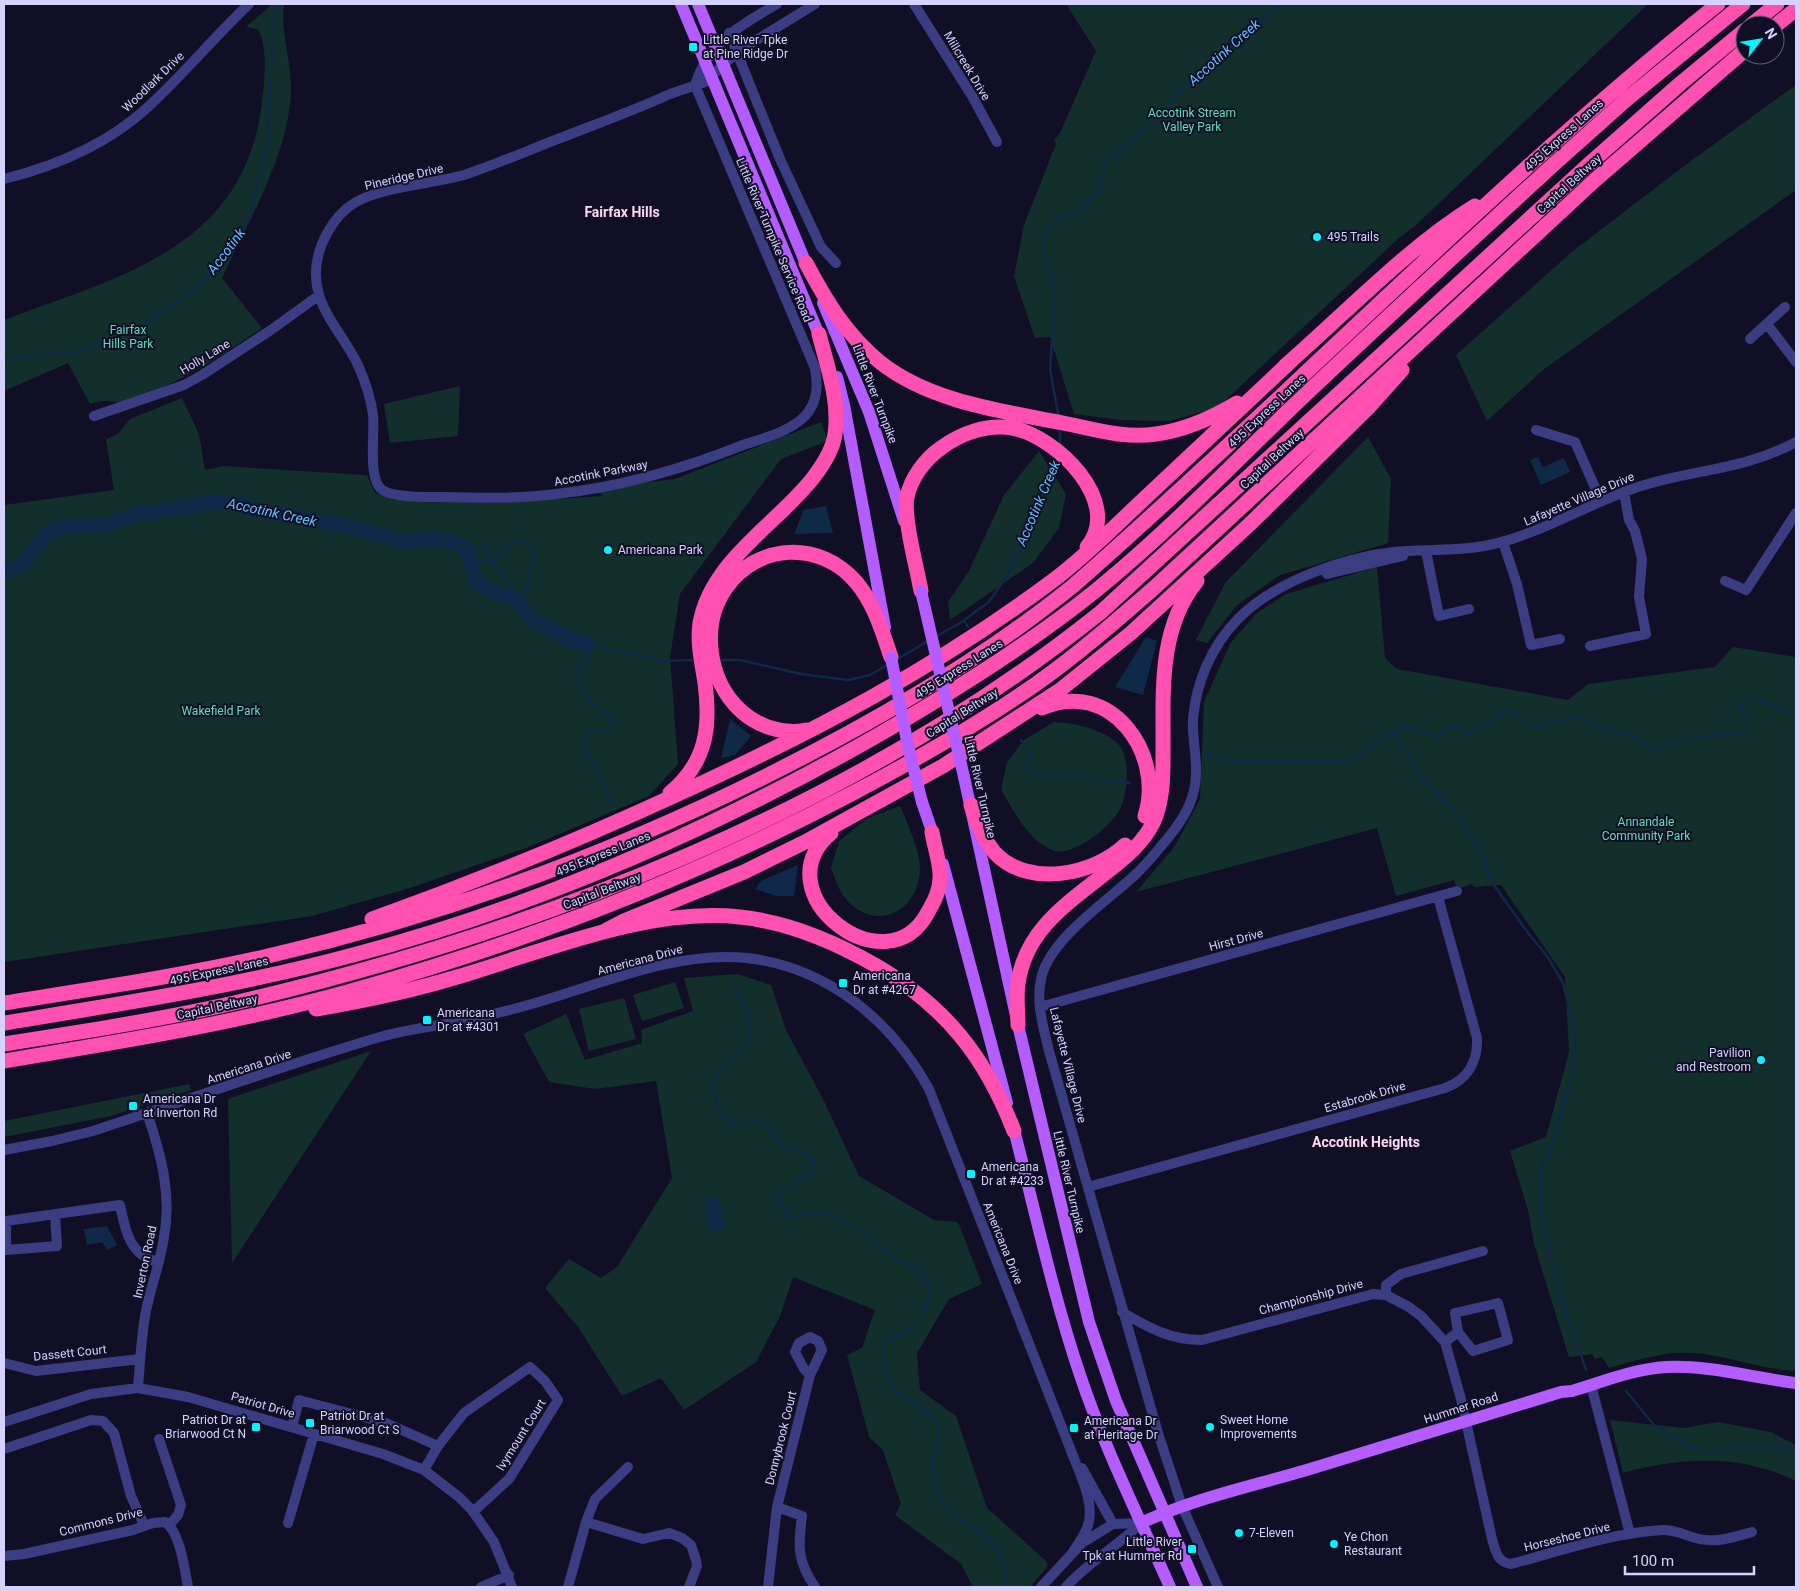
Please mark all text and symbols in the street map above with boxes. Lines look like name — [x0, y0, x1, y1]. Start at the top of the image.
water label: Accotink Creek — [1184, 15, 1264, 89]
north arrow — [1735, 15, 1785, 65]
text: N — [1762, 25, 1781, 42]
street label: Millcreek Drive — [941, 29, 993, 103]
place label: Little River Tpke at Pine Ridge Dr — [703, 33, 788, 61]
marker: Little River Tpke at Pine Ridge Dr — [687, 41, 699, 53]
street label: Woodlark Drive — [119, 49, 187, 115]
street label: 495 Express Lanes — [1522, 96, 1606, 174]
park label: Accotink Stream Valley Park — [1148, 106, 1236, 134]
street label: Capital Beltway — [1534, 151, 1604, 217]
street label: Little River Turnpike Service Road — [733, 156, 815, 324]
street label: Pineridge Drive — [363, 161, 445, 193]
district label: Fairfax Hills — [584, 204, 660, 220]
water label: Accotink — [203, 224, 249, 278]
place label: 495 Trails — [1327, 230, 1379, 244]
marker: 495 Trails — [1311, 231, 1323, 243]
park label: Fairfax Hills Park — [103, 323, 154, 351]
street label: Holly Lane — [177, 337, 233, 377]
street label: Little River Turnpike — [850, 343, 900, 445]
street label: 495 Express Lanes — [1225, 372, 1309, 450]
street label: Capital Beltway — [1237, 426, 1307, 492]
street label: Accotink Parkway — [553, 457, 649, 489]
water label: Accotink Creek — [1012, 457, 1064, 549]
street label: Lafayette Village Drive — [1522, 469, 1636, 529]
water label: Accotink Creek — [225, 495, 319, 530]
place label: Americana Park — [618, 543, 704, 557]
marker: Americana Park — [602, 544, 614, 556]
street label: 495 Express Lanes — [913, 636, 1005, 702]
street label: Capital Beltway — [923, 685, 1001, 741]
park label: Wakefield Park — [181, 704, 261, 718]
street label: Little River Turnpike — [961, 734, 999, 840]
park label: Annandale Community Park — [1602, 815, 1691, 843]
street label: 495 Express Lanes — [554, 829, 652, 879]
street label: Capital Beltway — [561, 870, 643, 912]
street label: Hirst Drive — [1207, 926, 1265, 954]
street label: Americana Drive — [596, 942, 684, 978]
street label: 495 Express Lanes — [168, 954, 270, 988]
place label: Americana Dr at #4267 — [853, 969, 916, 997]
marker: Americana Dr at #4267 — [837, 977, 849, 989]
street label: Capital Beltway — [175, 992, 259, 1022]
place label: Americana Dr at #4301 — [437, 1006, 500, 1034]
street label: Lafayette Village Drive — [1047, 1006, 1089, 1124]
marker: Americana Dr at #4301 — [421, 1014, 433, 1026]
place label: Pavilion and Restroom — [1676, 1046, 1751, 1074]
street label: Americana Drive — [205, 1047, 293, 1087]
marker: Pavilion and Restroom — [1755, 1054, 1767, 1066]
street label: Estabrook Drive — [1323, 1079, 1407, 1115]
place label: Americana Dr at Inverton Rd — [143, 1092, 217, 1120]
marker: Americana Dr at Inverton Rd — [127, 1100, 139, 1112]
street label: Little River Turnpike — [1050, 1129, 1088, 1235]
district label: Accotink Heights — [1312, 1134, 1420, 1150]
place label: Americana Dr at #4233 — [981, 1160, 1044, 1188]
marker: Americana Dr at #4233 — [965, 1168, 977, 1180]
street label: Americana Drive — [980, 1200, 1026, 1286]
street label: Inverton Road — [130, 1224, 160, 1300]
street label: Championship Drive — [1258, 1276, 1364, 1318]
street label: Dassett Court — [33, 1342, 107, 1364]
street label: Patriot Drive — [230, 1389, 296, 1421]
street label: Donnybrook Court — [763, 1389, 799, 1487]
street label: Hummer Road — [1422, 1389, 1500, 1427]
street label: Ivymount Court — [493, 1397, 549, 1473]
place label: Patriot Dr at Briarwood Ct S — [320, 1409, 399, 1437]
place label: Patriot Dr at Briarwood Ct N — [165, 1413, 246, 1441]
place label: Sweet Home Improvements — [1220, 1413, 1297, 1441]
place label: Americana Dr at Heritage Dr — [1084, 1414, 1158, 1442]
marker: Patriot Dr at Briarwood Ct S — [304, 1417, 316, 1429]
marker: Patriot Dr at Briarwood Ct N — [250, 1421, 262, 1433]
marker: Sweet Home Improvements — [1204, 1421, 1216, 1433]
marker: Americana Dr at Heritage Dr — [1068, 1422, 1080, 1434]
street label: Commons Drive — [58, 1505, 144, 1539]
street label: Horseshoe Drive — [1523, 1520, 1611, 1554]
place label: 7-Eleven — [1249, 1526, 1294, 1540]
marker: 7-Eleven — [1233, 1527, 1245, 1539]
place label: Ye Chon Restaurant — [1344, 1530, 1402, 1558]
place label: Little River Tpk at Hummer Rd — [1082, 1535, 1182, 1563]
marker: Ye Chon Restaurant — [1328, 1538, 1340, 1550]
marker: Little River Tpk at Hummer Rd — [1186, 1543, 1198, 1555]
scale bar — [1625, 1544, 1754, 1576]
text: 100 m — [1632, 1552, 1674, 1570]

